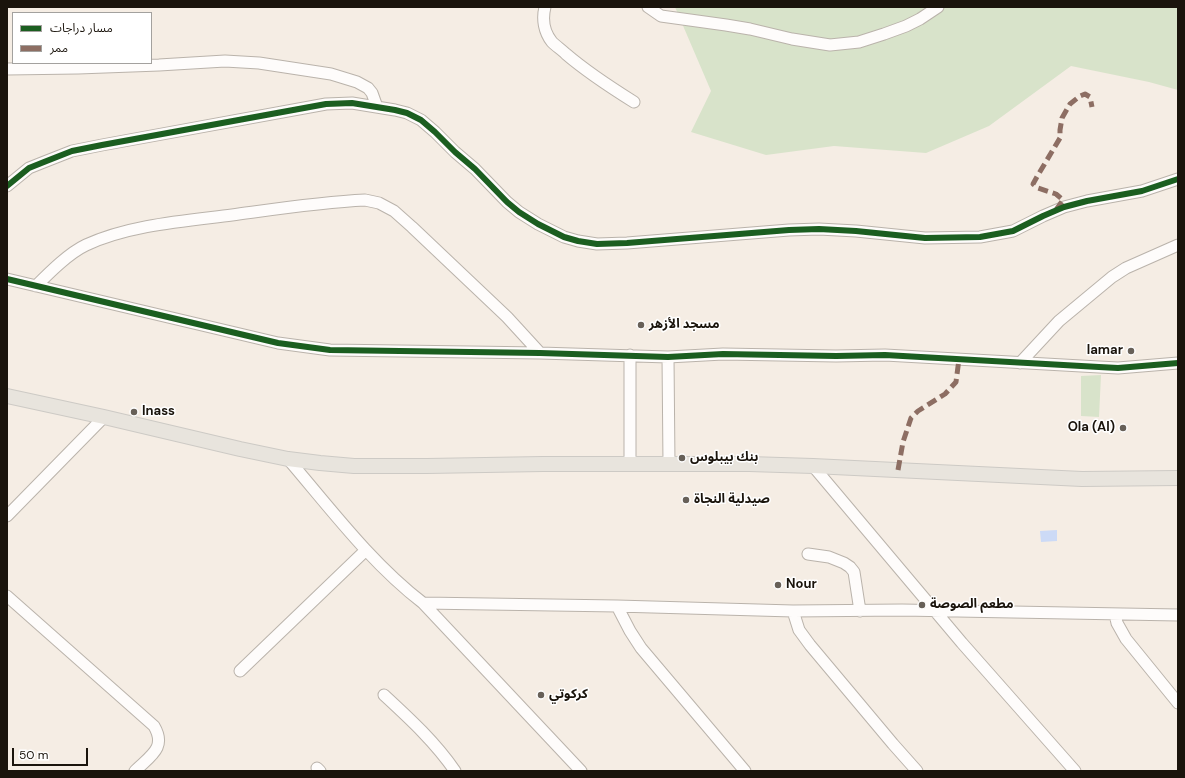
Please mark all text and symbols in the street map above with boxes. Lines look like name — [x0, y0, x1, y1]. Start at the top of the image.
legend — [12, 12, 152, 64]
text: مسار دراجات — [50, 20, 113, 36]
text: ممر — [50, 40, 68, 56]
place label: مسجد الأزهر — [649, 317, 720, 333]
marker: مسجد الأزهر — [636, 320, 646, 330]
place label: lamar — [1087, 343, 1123, 359]
marker: lamar — [1126, 346, 1136, 356]
place label: Inass — [142, 404, 175, 420]
marker: Inass — [129, 407, 139, 417]
place label: Ola (Al) — [1068, 420, 1115, 436]
marker: Ola (Al) — [1118, 423, 1128, 433]
place label: بنك بيبلوس — [690, 450, 758, 466]
marker: بنك بيبلوس — [677, 453, 687, 463]
place label: صيدلية النجاة — [694, 492, 770, 508]
marker: صيدلية النجاة — [681, 495, 691, 505]
place label: Nour — [786, 577, 817, 593]
marker: Nour — [773, 580, 783, 590]
place label: مطعم الصوصة — [930, 597, 1013, 613]
marker: مطعم الصوصة — [917, 600, 927, 610]
place label: كركوتي — [549, 687, 588, 703]
marker: كركوتي — [536, 690, 546, 700]
scale bar — [14, 740, 90, 766]
text: 50 m — [19, 747, 48, 763]

